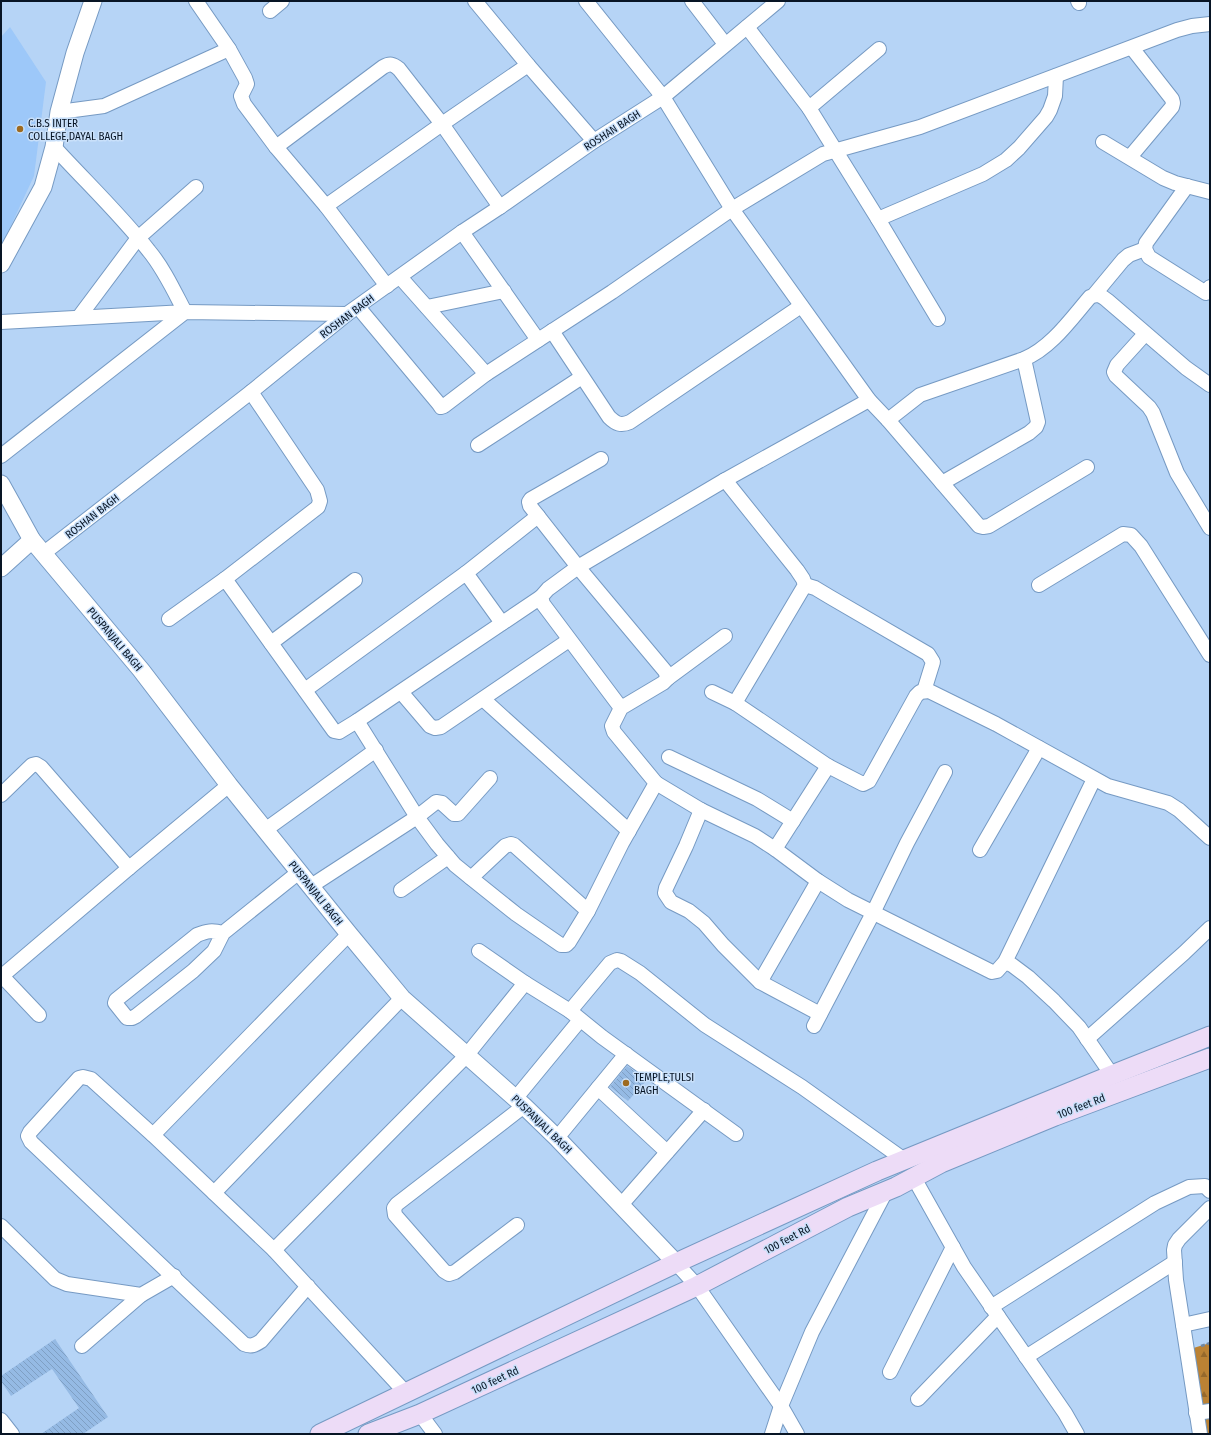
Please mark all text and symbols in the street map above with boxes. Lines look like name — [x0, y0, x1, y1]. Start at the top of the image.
street label: ROSHAN BAGH — [582, 107, 643, 153]
place label: C.B.S INTER COLLEGE,DAYAL BAGH — [28, 117, 123, 143]
marker: C.B.S INTER COLLEGE,DAYAL BAGH — [15, 124, 25, 134]
street label: ROSHAN BAGH — [318, 292, 377, 341]
street label: ROSHAN BAGH — [63, 491, 122, 541]
street label: PUSPANJALI BAGH — [84, 605, 145, 674]
street label: PUSPANJALI BAGH — [286, 859, 345, 928]
place label: TEMPLE,TULSI BAGH — [634, 1071, 694, 1097]
marker: TEMPLE,TULSI BAGH — [621, 1078, 631, 1088]
street label: 100 feet Rd — [1055, 1091, 1107, 1122]
street label: PUSPANJALI BAGH — [509, 1092, 575, 1156]
street label: 100 feet Rd — [762, 1222, 813, 1257]
street label: 100 feet Rd — [470, 1364, 521, 1397]

